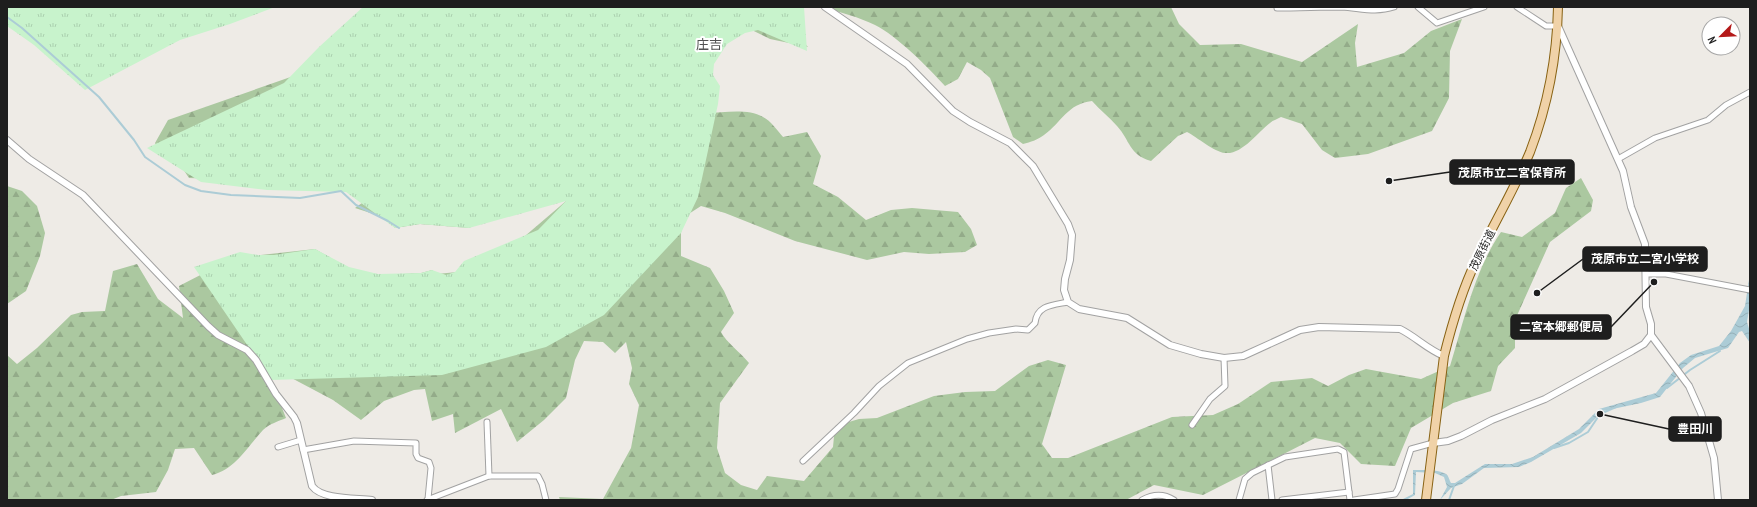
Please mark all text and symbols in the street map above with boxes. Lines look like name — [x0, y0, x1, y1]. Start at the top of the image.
north arrow — [1701, 16, 1741, 56]
text: N — [1704, 34, 1719, 46]
district label: 庄吉 — [696, 36, 722, 53]
callout: 茂原市立二宮保育所 — [1450, 160, 1574, 184]
text: 茂原市立二宮保育所 — [1458, 165, 1566, 180]
street label: 茂原街道 — [1466, 227, 1498, 273]
callout: 茂原市立二宮小学校 — [1583, 247, 1707, 271]
text: 茂原市立二宮小学校 — [1591, 251, 1699, 266]
callout: 二宮本郷郵便局 — [1511, 315, 1611, 339]
text: 二宮本郷郵便局 — [1519, 319, 1603, 334]
callout: 豊田川 — [1669, 417, 1721, 441]
text: 豊田川 — [1677, 421, 1713, 436]

